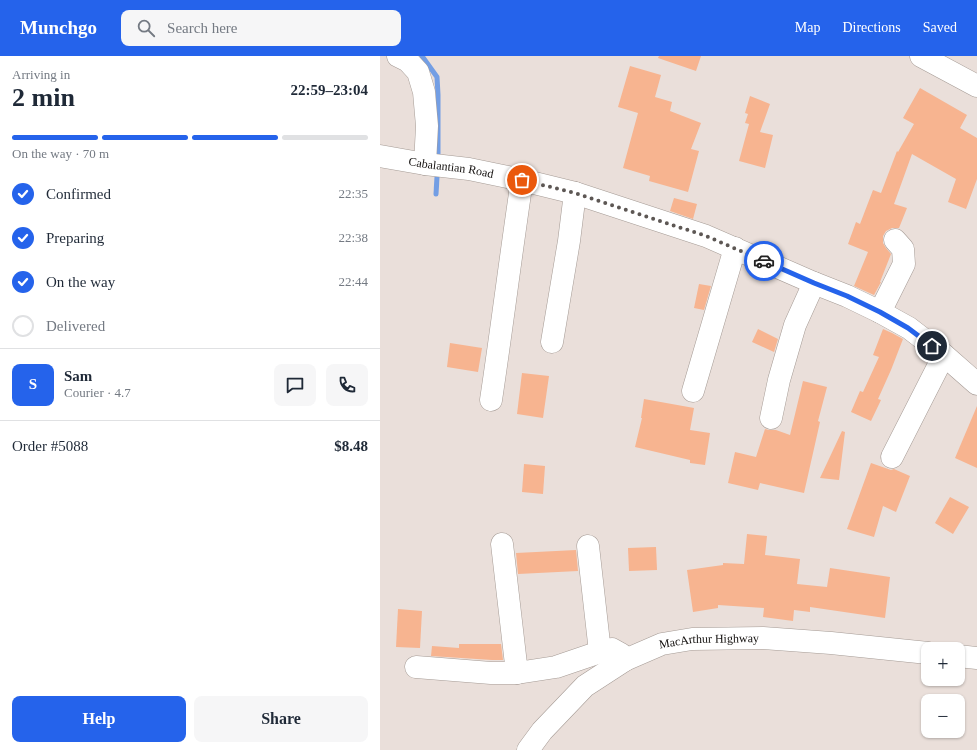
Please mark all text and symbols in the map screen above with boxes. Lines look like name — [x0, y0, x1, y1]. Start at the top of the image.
search box — [121, 10, 401, 46]
text: Munchgo — [20, 17, 97, 38]
icon: search — [135, 17, 157, 39]
text: Search here — [167, 20, 237, 36]
text: Map — [795, 20, 820, 35]
text: Directions — [842, 20, 901, 35]
text: Saved — [923, 20, 957, 35]
text: Arriving in — [12, 67, 70, 82]
text: 22:59–23:04 — [291, 82, 368, 98]
text: 2 min — [12, 83, 75, 112]
text: On the way · 70 m — [12, 146, 109, 161]
street label: Cabalantian Road — [407, 154, 495, 181]
pin — [505, 163, 539, 197]
icon: bag — [511, 169, 533, 191]
icon: check — [12, 183, 34, 205]
text: Confirmed — [46, 186, 111, 202]
text: 22:35 — [338, 186, 368, 201]
icon: check — [12, 227, 34, 249]
text: Preparing — [46, 230, 104, 246]
text: 22:38 — [338, 230, 368, 245]
courier — [744, 241, 784, 281]
icon: car — [753, 250, 775, 272]
icon: check — [12, 271, 34, 293]
text: On the way — [46, 274, 115, 290]
text: 22:44 — [338, 274, 368, 289]
text: Delivered — [46, 318, 105, 334]
pin — [915, 329, 949, 363]
icon: home — [921, 335, 943, 357]
button: chat — [274, 364, 316, 406]
button: phone — [326, 364, 368, 406]
text: Sam — [64, 368, 92, 384]
text: S — [29, 376, 37, 392]
text: Courier · 4.7 — [64, 385, 131, 400]
text: Order #5088 — [12, 438, 88, 454]
text: $8.48 — [334, 438, 368, 454]
street label: MacArthur Highway — [658, 631, 759, 651]
map controls — [921, 642, 965, 738]
button: + — [921, 642, 965, 686]
button: − — [921, 694, 965, 738]
button: Help — [12, 696, 186, 742]
button: Share — [194, 696, 368, 742]

